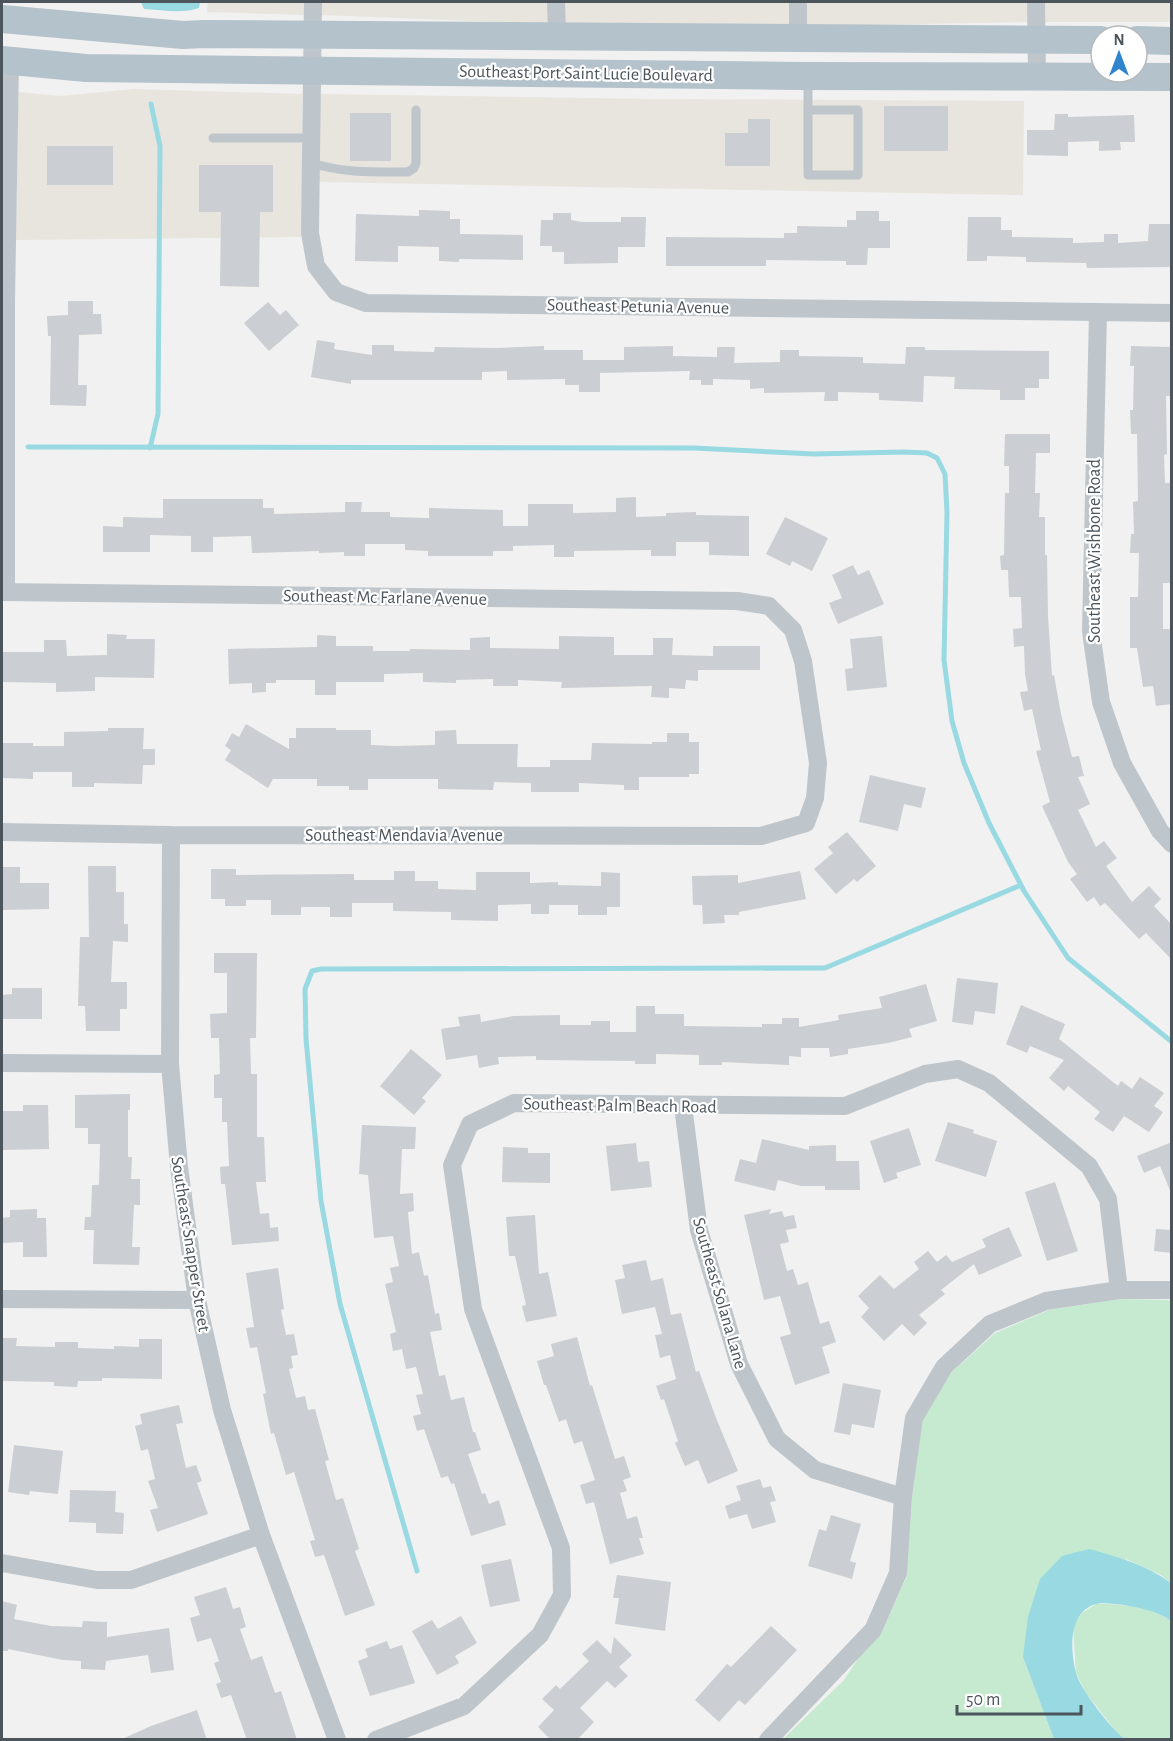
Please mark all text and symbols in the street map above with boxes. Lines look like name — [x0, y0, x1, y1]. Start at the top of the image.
north arrow — [1089, 24, 1149, 84]
text: N — [1113, 32, 1125, 48]
street label: Southeast Port Saint Lucie Boulevard — [459, 63, 713, 85]
street label: Southeast Petunia Avenue — [547, 296, 729, 318]
street label: Southeast Wishbone Road — [1086, 459, 1104, 643]
street label: Southeast Mc Farlane Avenue — [283, 587, 487, 609]
street label: Southeast Mendavia Avenue — [305, 827, 503, 845]
street label: Southeast Palm Beach Road — [523, 1095, 717, 1117]
street label: Southeast Snapper Street — [167, 1155, 213, 1333]
street label: Southeast Solana Lane — [689, 1216, 749, 1371]
scale bar — [957, 1678, 1082, 1716]
text: 50 m — [966, 1691, 1000, 1709]

